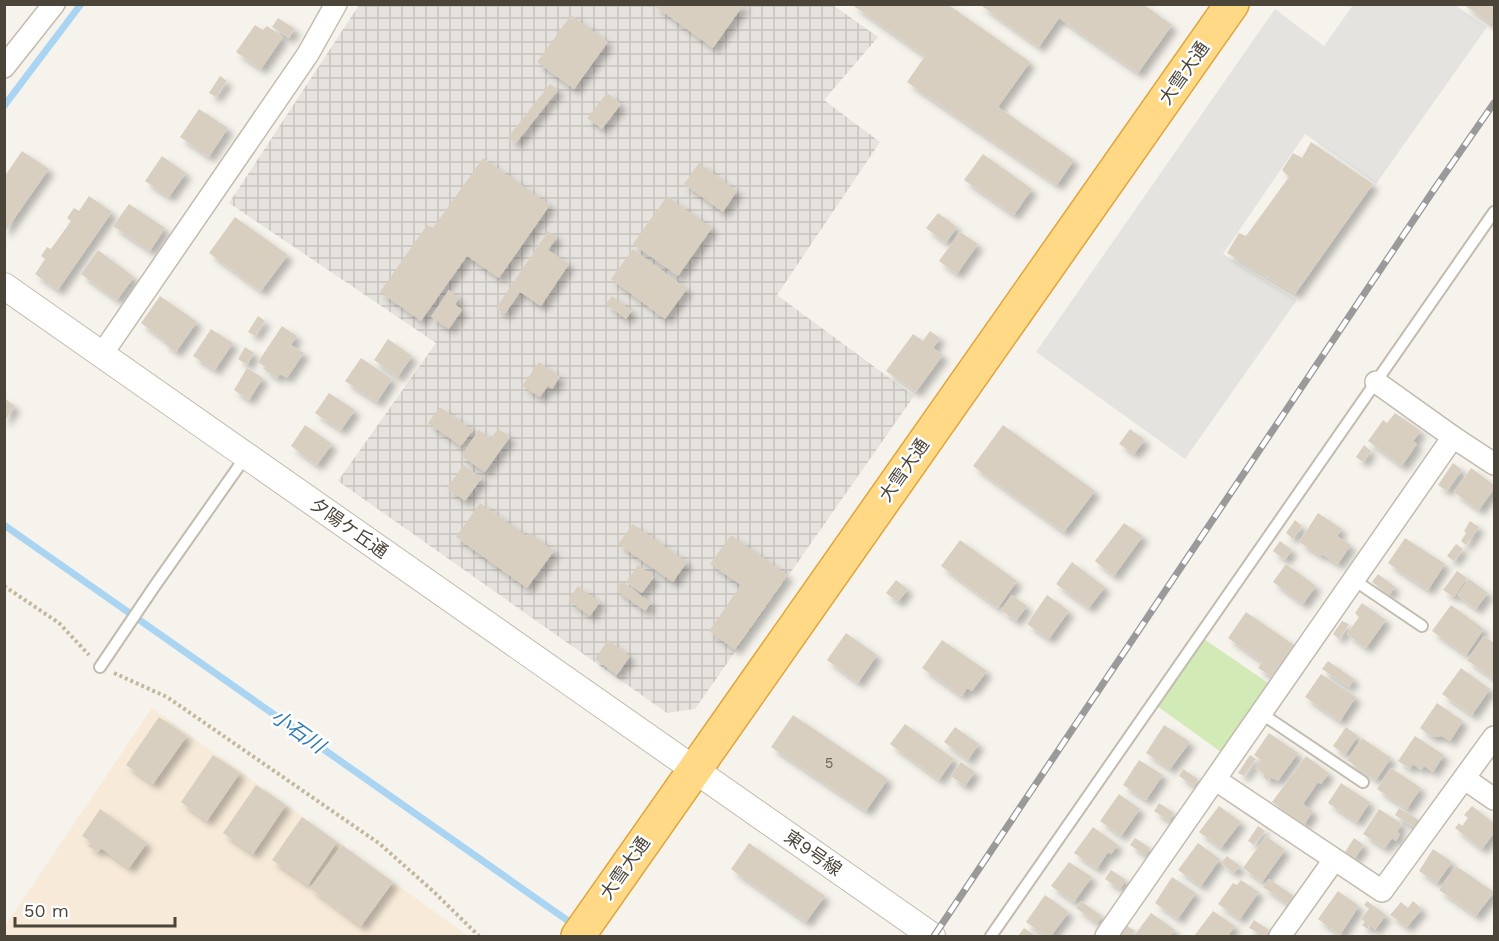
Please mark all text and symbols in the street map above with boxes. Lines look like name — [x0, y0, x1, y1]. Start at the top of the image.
street label: 大雪大通 — [1154, 37, 1213, 108]
street label: 大雪大通 — [874, 434, 933, 505]
street label: 夕陽ケ丘通 — [306, 493, 392, 562]
water label: 小石川 — [267, 704, 331, 759]
house number: 5 — [825, 754, 833, 772]
street label: 東9号線 — [781, 825, 846, 880]
street label: 大雪大通 — [595, 832, 654, 903]
scale bar — [15, 890, 176, 928]
text: 50 m — [24, 900, 69, 921]

